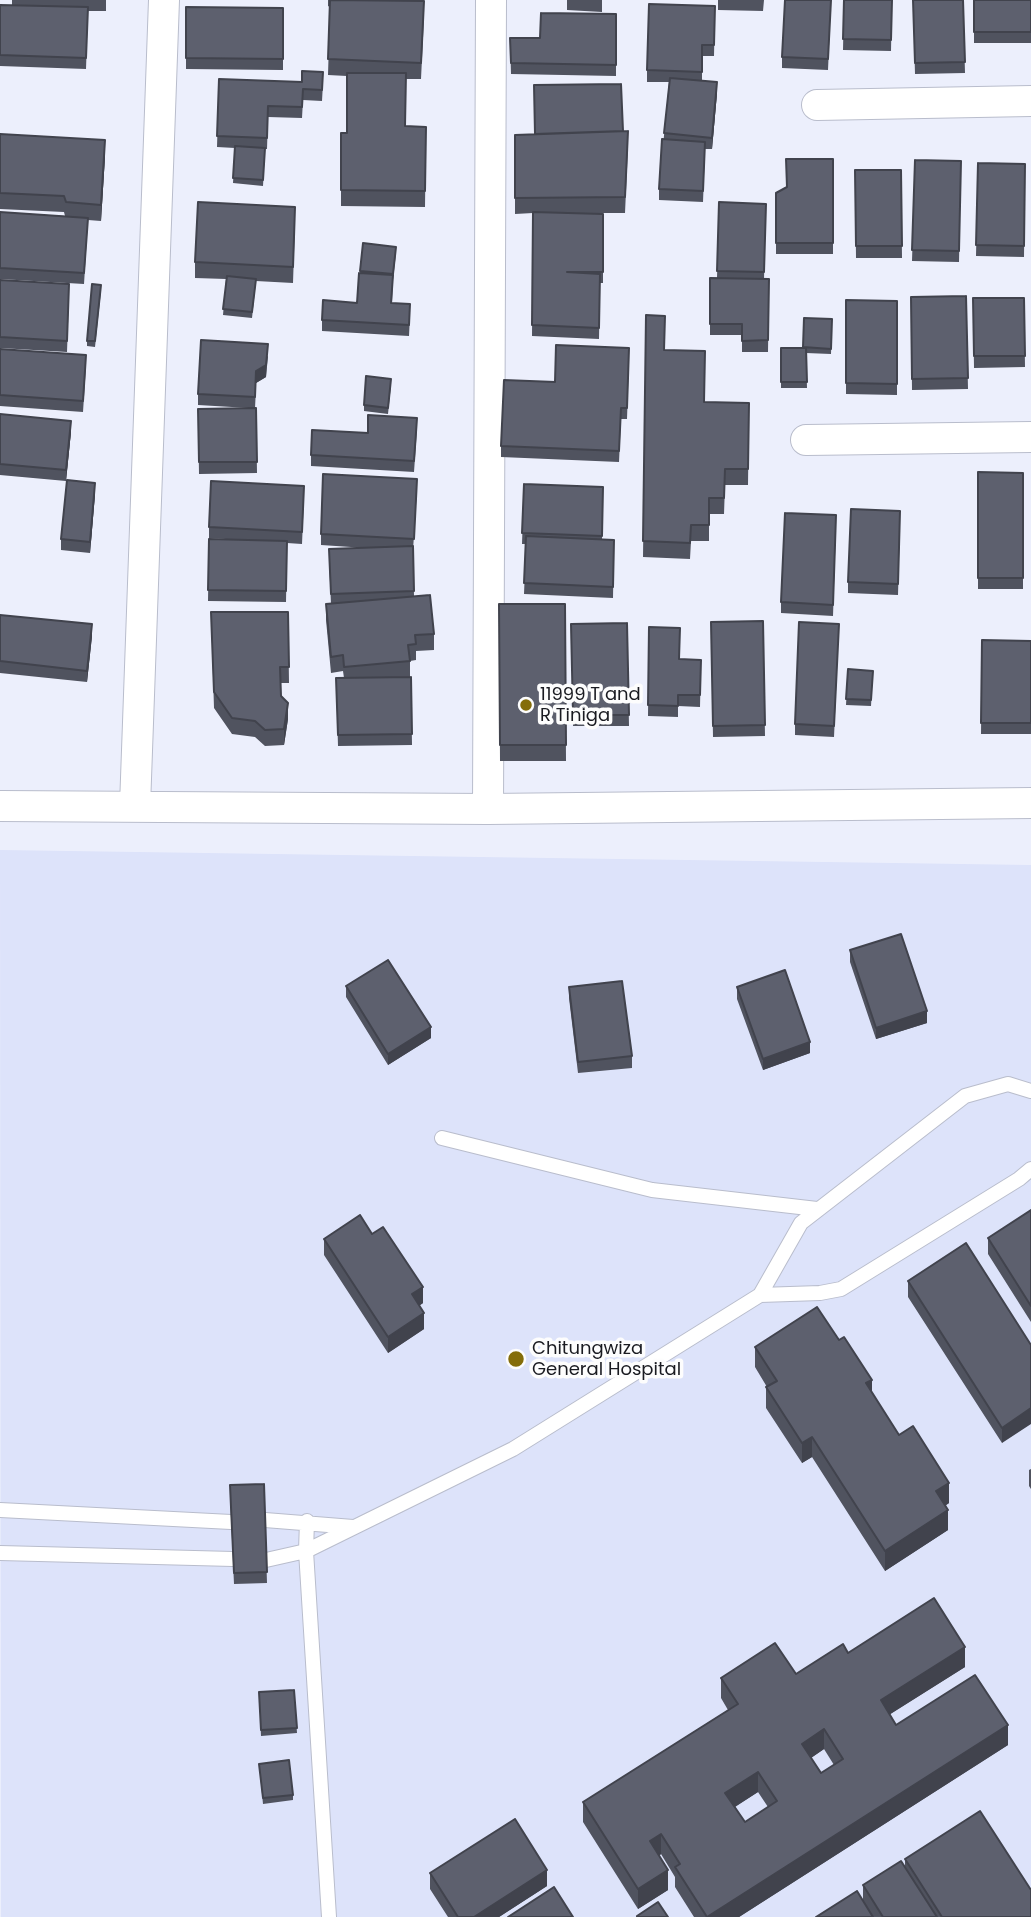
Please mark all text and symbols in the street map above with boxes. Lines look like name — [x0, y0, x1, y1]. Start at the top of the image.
place label: 11999 T and R Tiniga — [540, 684, 641, 726]
marker: 11999 T and R Tiniga — [518, 697, 534, 713]
place label: Chitungwiza General Hospital — [532, 1338, 681, 1380]
marker: Chitungwiza General Hospital — [506, 1349, 526, 1369]

